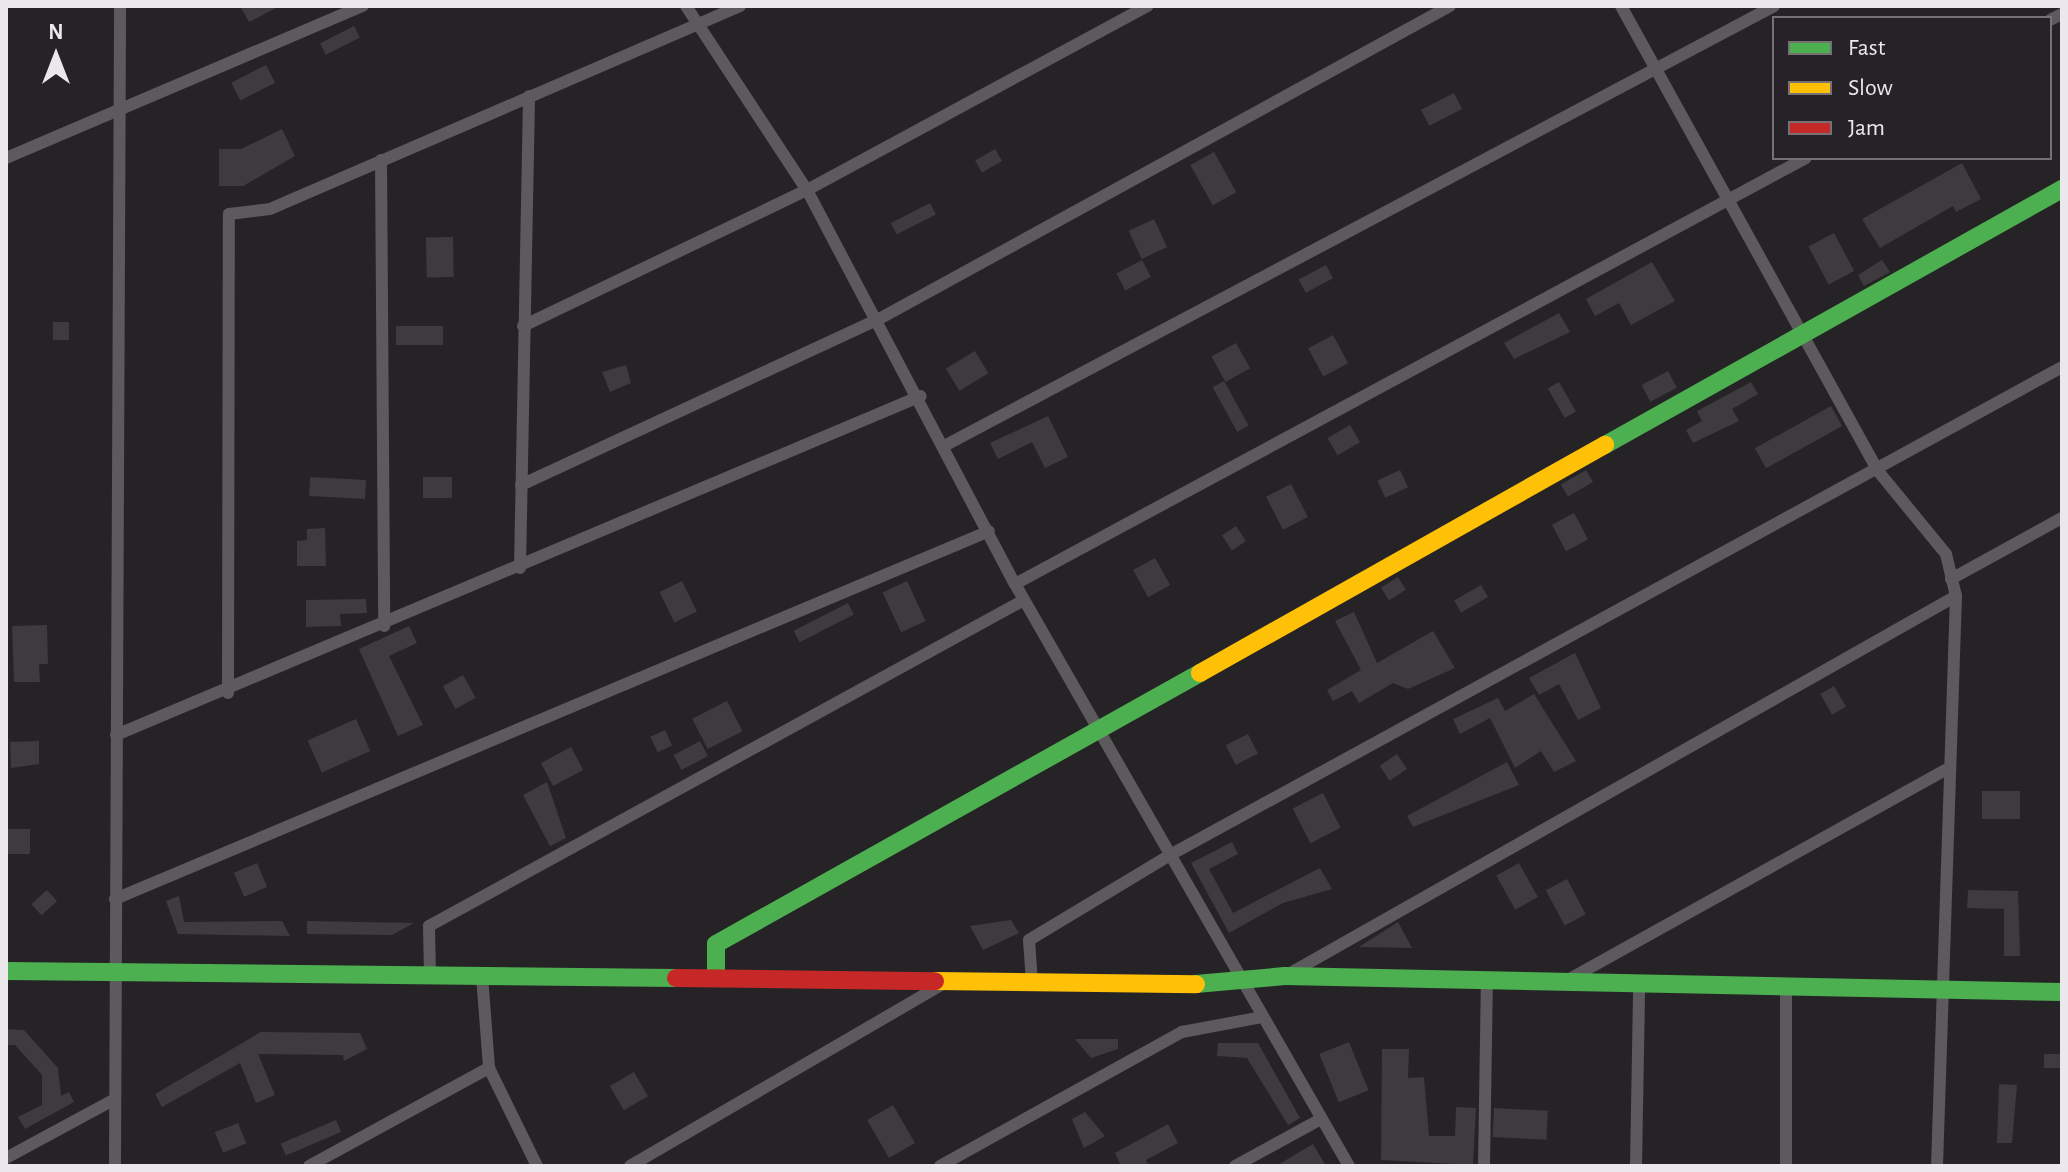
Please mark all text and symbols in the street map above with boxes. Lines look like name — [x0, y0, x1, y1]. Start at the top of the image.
north arrow — [16, 16, 96, 96]
legend — [1772, 16, 2052, 160]
text: N — [48, 21, 64, 43]
text: Fast — [1848, 36, 1885, 60]
text: Slow — [1848, 76, 1893, 100]
text: Jam — [1848, 116, 1885, 140]

